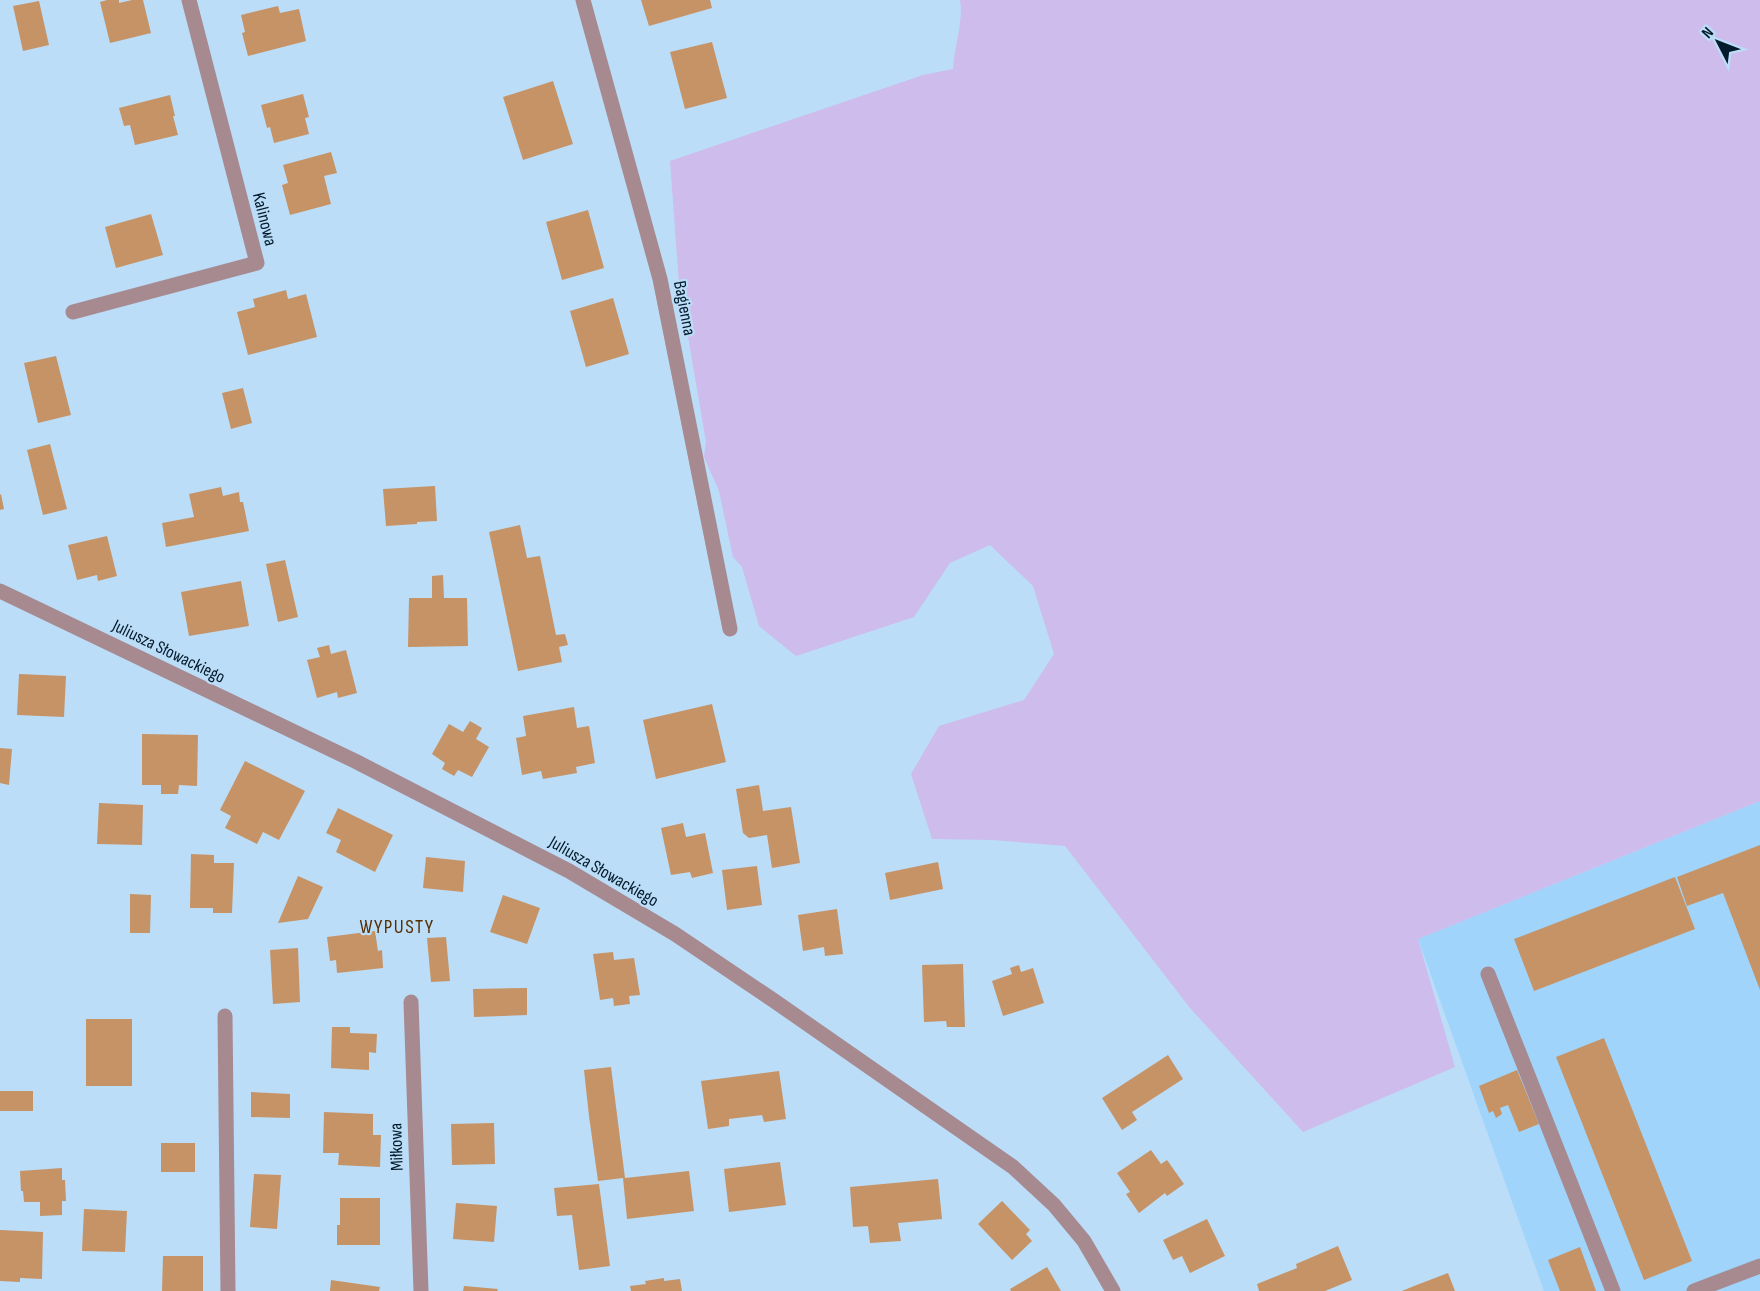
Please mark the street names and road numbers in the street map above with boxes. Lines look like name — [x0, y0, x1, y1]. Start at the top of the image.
street label: Kalinowa — [248, 190, 281, 248]
street label: Bagienna — [669, 279, 700, 337]
street label: Juliusza Słowackiego — [108, 615, 229, 688]
street label: Juliusza Słowackiego — [544, 831, 662, 911]
street label: Miłkowa — [385, 1122, 408, 1171]

